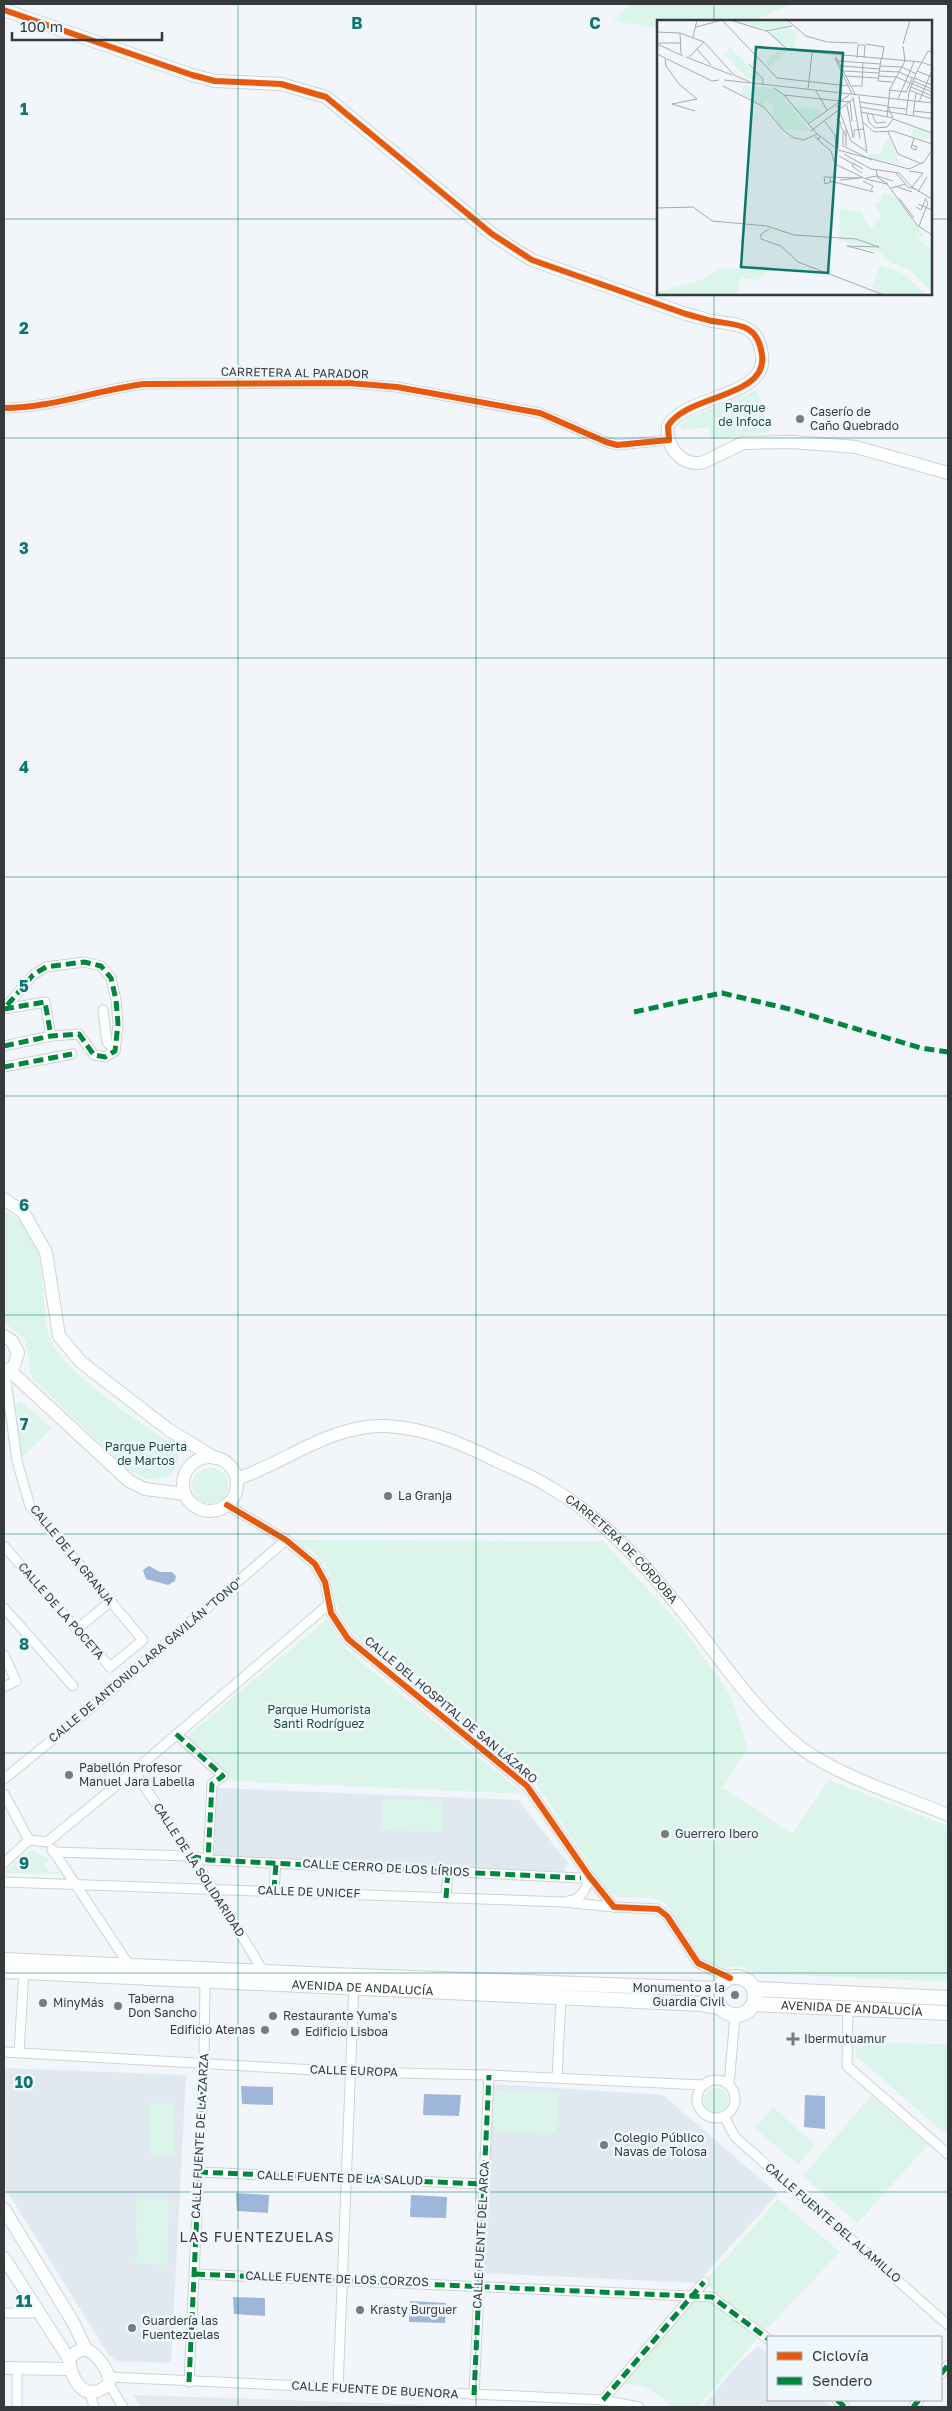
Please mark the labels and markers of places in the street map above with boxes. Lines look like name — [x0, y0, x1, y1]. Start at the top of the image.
place label: Caserío de Caño Quebrado — [810, 404, 899, 433]
marker: Caserío de Caño Quebrado — [794, 413, 806, 425]
place label: La Granja — [398, 1488, 452, 1503]
marker: La Granja — [382, 1490, 394, 1502]
place label: Pabellón Profesor Manuel Jara Labella — [79, 1760, 195, 1789]
marker: Pabellón Profesor Manuel Jara Labella — [63, 1769, 75, 1781]
place label: Guerrero Ibero — [675, 1826, 759, 1841]
marker: Guerrero Ibero — [659, 1828, 671, 1840]
place label: Monumento a la Guardia Civil — [633, 1980, 725, 2009]
marker: Monumento a la Guardia Civil — [729, 1989, 741, 2001]
place label: Taberna Don Sancho — [128, 1991, 197, 2020]
place label: MinyMás — [53, 1995, 104, 2010]
marker: MinyMás — [37, 1997, 49, 2009]
marker: Taberna Don Sancho — [112, 2000, 124, 2012]
place label: Restaurante Yuma's — [283, 2008, 397, 2023]
marker: Restaurante Yuma's — [267, 2010, 279, 2022]
place label: Edificio Atenas — [170, 2022, 255, 2037]
marker: Edificio Atenas — [259, 2024, 271, 2036]
place label: Edificio Lisboa — [305, 2024, 388, 2039]
marker: Edificio Lisboa — [289, 2026, 301, 2038]
place label: Ibermutuamur — [804, 2031, 886, 2046]
marker: Ibermutuamur — [786, 2032, 800, 2046]
place label: Colegio Público Navas de Tolosa — [614, 2130, 707, 2159]
marker: Colegio Público Navas de Tolosa — [598, 2139, 610, 2151]
place label: Krasty Burguer — [370, 2302, 457, 2317]
marker: Krasty Burguer — [354, 2304, 366, 2316]
place label: Guardería las Fuentezuelas — [142, 2313, 220, 2342]
marker: Guardería las Fuentezuelas — [126, 2322, 138, 2334]

